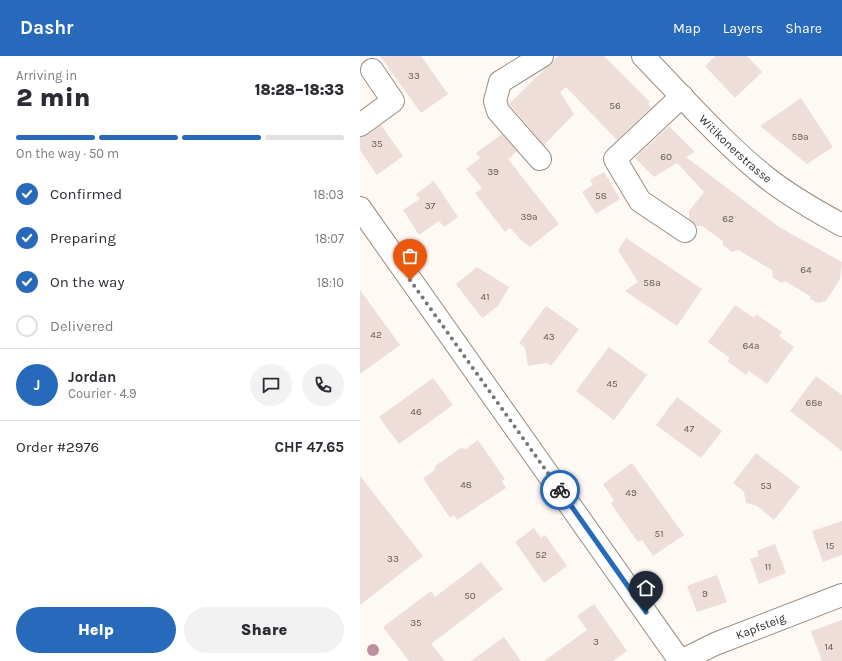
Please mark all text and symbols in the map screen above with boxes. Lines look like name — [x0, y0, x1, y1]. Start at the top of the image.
text: Dashr — [20, 17, 73, 39]
text: Map — [673, 20, 701, 37]
text: Layers — [723, 20, 763, 37]
text: Share — [785, 20, 822, 37]
text: Arriving in — [16, 68, 77, 83]
house number: 33 — [408, 70, 420, 82]
text: 18:28–18:33 — [255, 81, 344, 99]
text: 2 min — [16, 82, 91, 113]
house number: 56 — [609, 100, 621, 112]
street label: Witikonerstrasse — [696, 112, 774, 186]
house number: 59a — [792, 131, 808, 143]
house number: 35 — [371, 138, 383, 150]
text: On the way · 50 m — [16, 146, 119, 161]
house number: 60 — [660, 151, 672, 163]
house number: 39 — [487, 166, 499, 178]
icon: check — [16, 183, 38, 205]
text: Confirmed — [50, 185, 122, 203]
text: 18:03 — [313, 187, 344, 202]
house number: 58 — [595, 190, 607, 202]
house number: 37 — [425, 200, 436, 212]
house number: 39a — [520, 211, 538, 223]
house number: 62 — [722, 213, 734, 225]
icon: check — [16, 227, 38, 249]
text: Preparing — [50, 229, 116, 247]
text: 18:07 — [315, 231, 344, 246]
pin — [393, 239, 427, 280]
icon: bag — [399, 245, 421, 267]
house number: 64 — [800, 264, 812, 276]
icon: check — [16, 271, 38, 293]
text: On the way — [50, 273, 124, 291]
text: 18:10 — [317, 275, 344, 290]
house number: 58a — [643, 277, 661, 289]
house number: 41 — [481, 291, 489, 303]
text: Delivered — [50, 317, 114, 335]
house number: 42 — [370, 329, 382, 341]
house number: 43 — [543, 331, 555, 343]
house number: 64a — [743, 340, 759, 352]
button: chat — [250, 364, 292, 406]
button: phone — [302, 364, 344, 406]
text: Jordan — [68, 368, 116, 386]
text: J — [34, 376, 40, 394]
house number: 45 — [606, 378, 618, 390]
text: Courier · 4.9 — [68, 386, 137, 401]
house number: 68e — [805, 397, 823, 409]
house number: 46 — [410, 406, 422, 418]
house number: 47 — [684, 423, 694, 435]
text: Order #2976 — [16, 438, 99, 456]
text: CHF 47.65 — [274, 438, 344, 456]
courier — [540, 470, 580, 510]
house number: 48 — [460, 479, 472, 491]
icon: bike — [549, 479, 571, 501]
house number: 53 — [760, 480, 772, 492]
house number: 49 — [625, 487, 637, 499]
house number: 51 — [655, 528, 663, 540]
house number: 15 — [826, 540, 835, 552]
house number: 52 — [535, 549, 547, 561]
house number: 33 — [387, 553, 399, 565]
house number: 11 — [765, 561, 771, 573]
pin — [629, 571, 663, 612]
icon: home — [635, 577, 657, 599]
house number: 9 — [702, 588, 708, 600]
house number: 50 — [464, 590, 476, 602]
button: Help — [16, 607, 176, 653]
button: Share — [184, 607, 344, 653]
street label: Kapfsteig — [734, 610, 788, 642]
house number: 35 — [410, 617, 422, 629]
house number: 3 — [593, 636, 599, 648]
house number: 14 — [825, 641, 834, 653]

